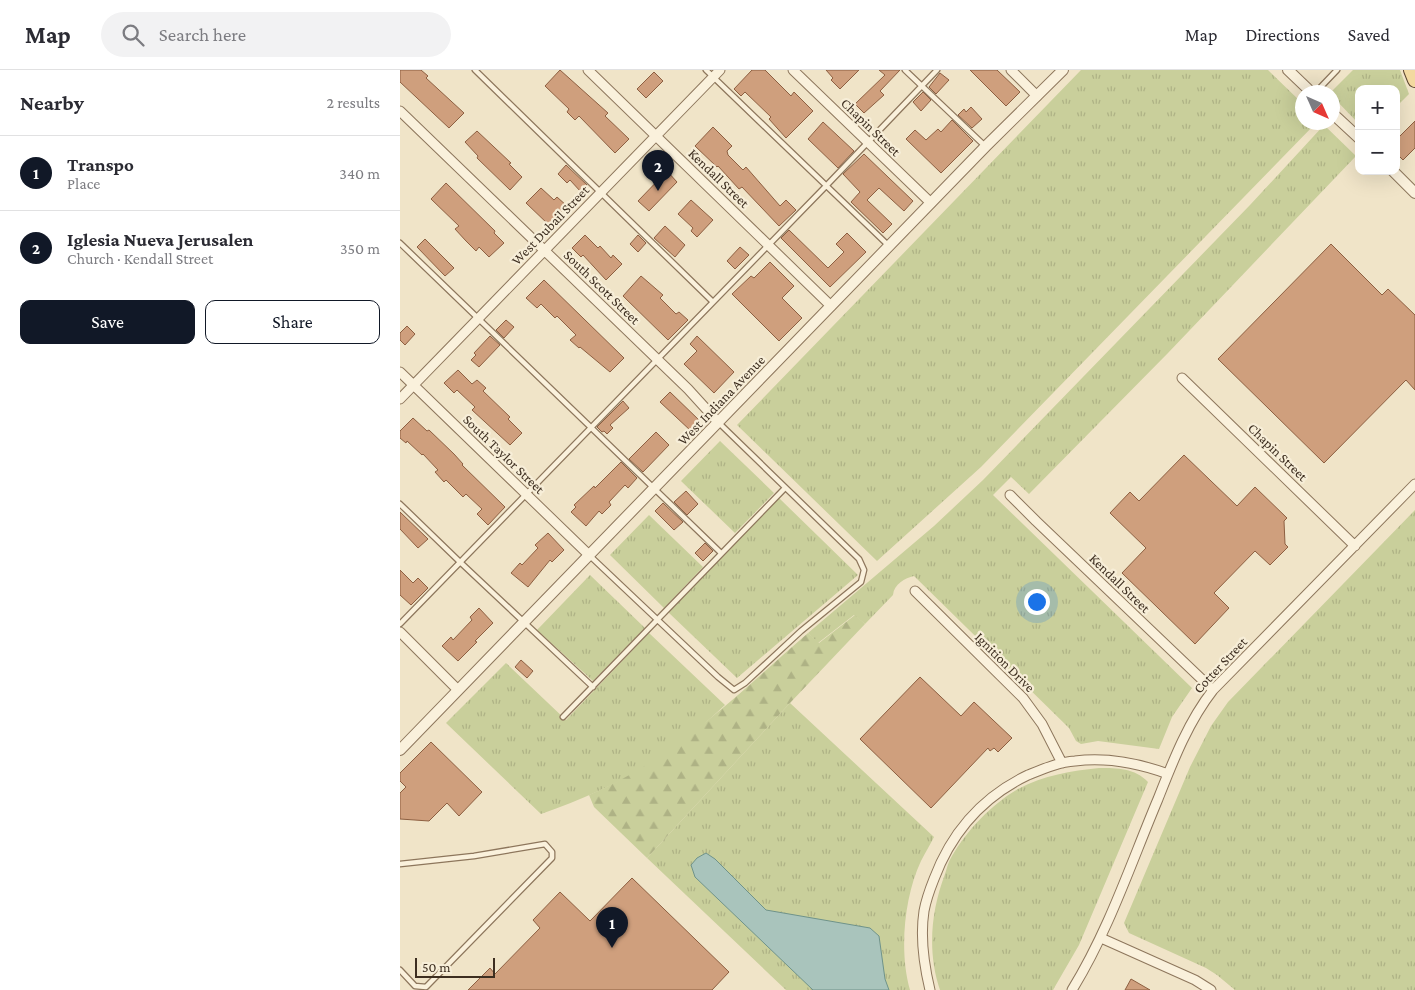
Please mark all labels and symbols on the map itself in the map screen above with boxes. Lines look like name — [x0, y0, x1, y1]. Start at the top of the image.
north arrow — [1295, 85, 1340, 130]
street label: Chapin Street — [838, 95, 904, 159]
street label: Kendall Street — [685, 145, 753, 211]
pin: 2 — [642, 150, 674, 191]
street label: West Dubail Street — [508, 182, 592, 268]
street label: South Scott Street — [561, 247, 644, 328]
street label: West Indiana Avenue — [674, 352, 768, 448]
street label: South Taylor Street — [460, 411, 548, 497]
street label: Chapin Street — [1245, 420, 1311, 484]
street label: Kendall Street — [1086, 550, 1154, 616]
your location — [1024, 589, 1050, 615]
street label: Ignition Drive — [972, 629, 1038, 695]
street label: Cotter Street — [1190, 633, 1250, 696]
pin: 1 — [596, 907, 628, 948]
scale bar — [415, 955, 495, 978]

